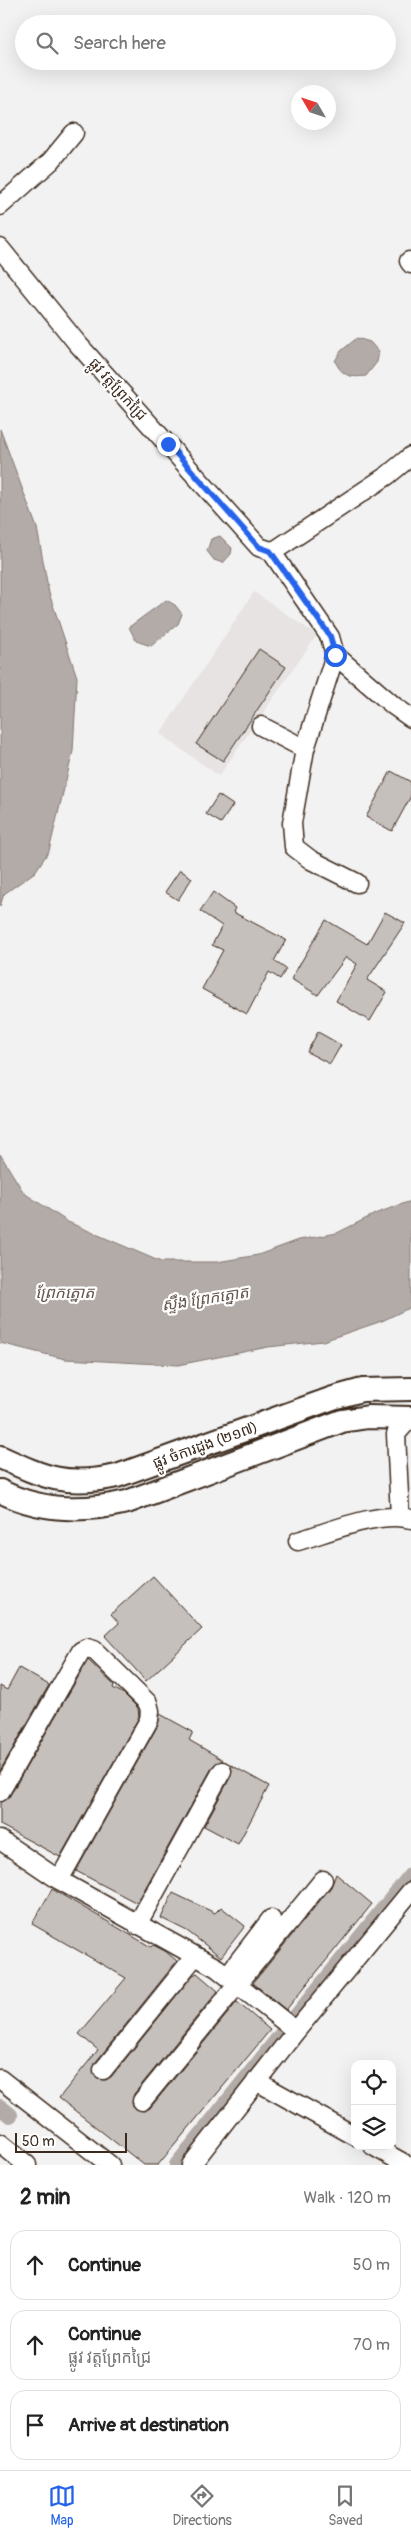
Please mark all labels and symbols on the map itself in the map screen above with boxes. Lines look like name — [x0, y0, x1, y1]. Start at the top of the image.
north arrow — [291, 85, 336, 130]
street label: ផ្លូវ វត្តព្រែកជ្រៃ — [82, 354, 151, 427]
route end — [157, 433, 180, 456]
route start — [324, 644, 347, 667]
water label: ស្ទឹង ព្រែកត្នោត — [160, 1282, 251, 1316]
water label: ព្រែកត្នោត — [35, 1283, 95, 1303]
street label: ផ្លូវ ចំការដូង (២១៧) — [150, 1418, 261, 1476]
scale bar — [15, 2130, 128, 2153]

